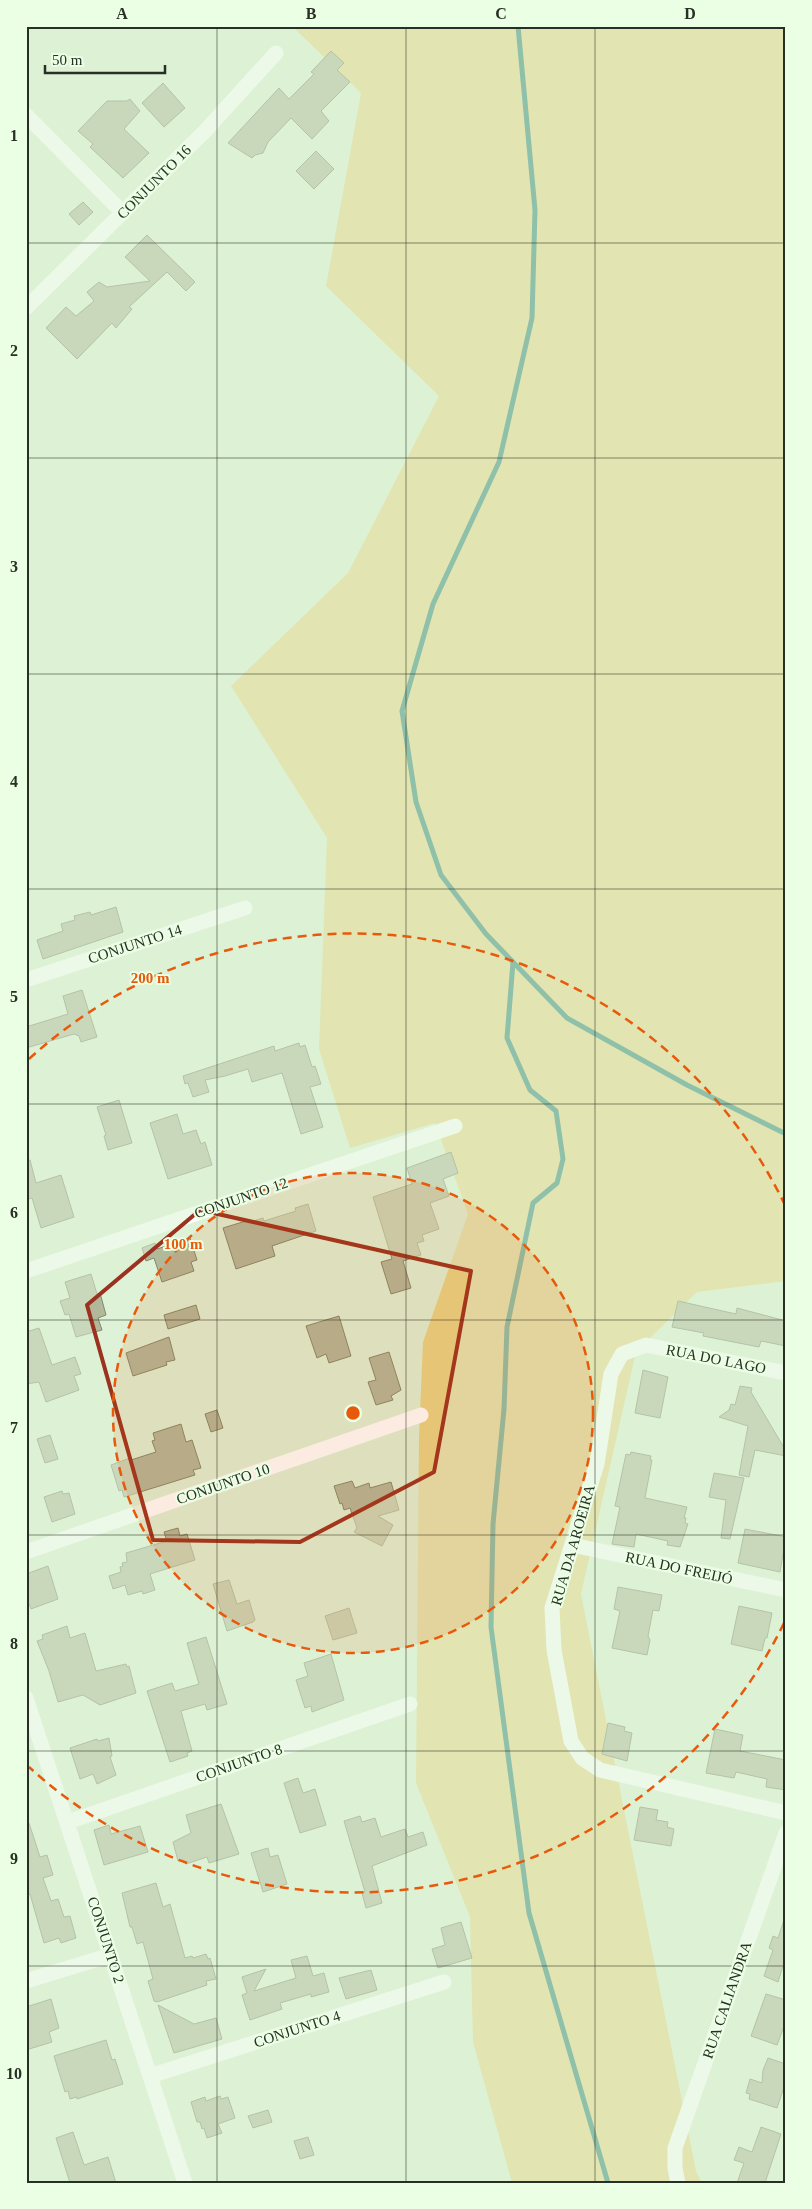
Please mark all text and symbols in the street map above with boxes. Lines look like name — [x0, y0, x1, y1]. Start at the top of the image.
text: A — [116, 5, 128, 22]
text: B — [306, 5, 317, 22]
text: C — [495, 5, 507, 22]
text: D — [684, 5, 696, 22]
scale bar — [45, 42, 165, 74]
text: 50 m — [52, 52, 83, 68]
text: 1 — [10, 127, 18, 144]
street label: CONJUNTO 16 — [114, 141, 195, 222]
text: 2 — [10, 342, 18, 359]
text: 3 — [10, 558, 18, 575]
text: 4 — [10, 773, 18, 790]
street label: CONJUNTO 14 — [86, 921, 184, 967]
text: 200 m — [131, 970, 170, 986]
text: 5 — [10, 988, 18, 1005]
street label: CONJUNTO 12 — [192, 1175, 290, 1221]
text: 6 — [10, 1204, 18, 1221]
text: 100 m — [164, 1236, 203, 1252]
street label: RUA DO LAGO — [665, 1341, 768, 1377]
centre of rings — [344, 1404, 362, 1422]
text: 7 — [10, 1419, 18, 1436]
street label: CONJUNTO 10 — [174, 1461, 272, 1507]
street label: RUA DA AROEIRA — [548, 1483, 598, 1607]
street label: RUA DO FREIJÓ — [624, 1549, 734, 1587]
text: 8 — [10, 1635, 18, 1652]
street label: CONJUNTO 8 — [194, 1741, 284, 1785]
text: 9 — [10, 1850, 18, 1867]
street label: CONJUNTO 2 — [84, 1895, 128, 1985]
street label: RUA CALIANDRA — [699, 1939, 755, 2061]
street label: CONJUNTO 4 — [252, 2007, 343, 2051]
text: 10 — [6, 2065, 22, 2082]

